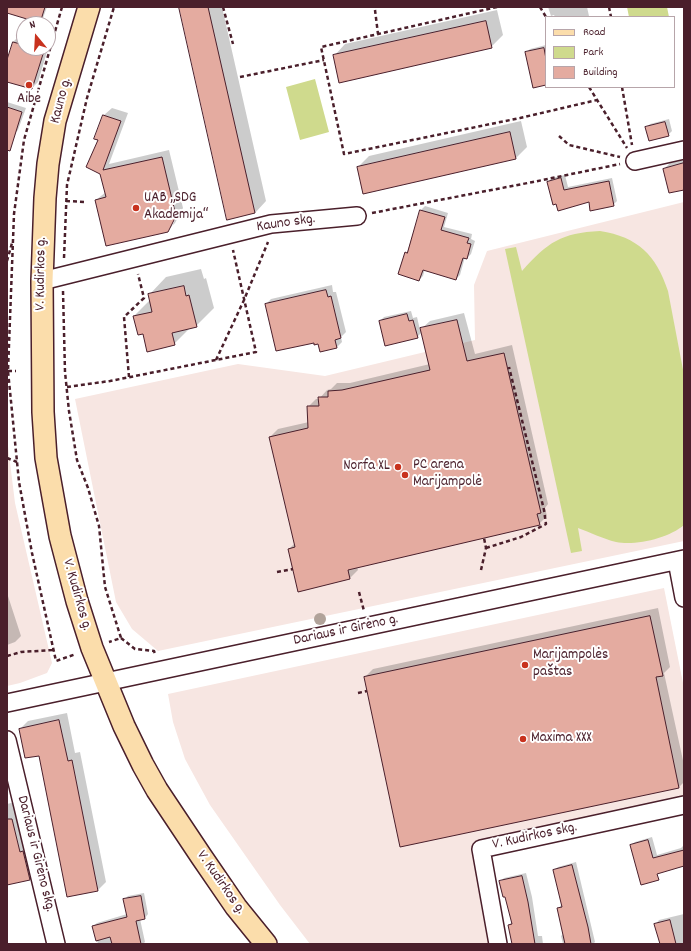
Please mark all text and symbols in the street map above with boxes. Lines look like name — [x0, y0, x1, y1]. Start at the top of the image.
north arrow — [16, 16, 56, 56]
legend — [545, 16, 675, 88]
text: N — [28, 17, 38, 34]
text: Road — [583, 24, 605, 41]
text: Park — [583, 44, 603, 61]
text: Building — [583, 64, 618, 81]
street label: Kauno g. — [47, 76, 77, 126]
marker: Aibė — [24, 80, 34, 90]
place label: Aibė — [17, 91, 41, 109]
place label: UAB „SDG Akademija“ — [144, 190, 209, 225]
marker: UAB „SDG Akademija“ — [131, 203, 141, 213]
street label: Kauno skg. — [256, 211, 316, 237]
street label: V. Kudirkos g. — [32, 237, 52, 311]
place label: PC arena Marijampolė — [413, 457, 482, 492]
place label: Norfa XL — [343, 458, 390, 476]
marker: Norfa XL — [393, 462, 403, 472]
marker: PC arena Marijampolė — [400, 470, 410, 480]
street label: V. Kudirkos g. — [57, 557, 95, 633]
street label: Dariaus ir Girėno g. — [292, 611, 400, 651]
place label: Marijampolės paštas — [533, 647, 608, 682]
marker: Marijampolės paštas — [520, 660, 530, 670]
place label: Maxima XXX — [531, 730, 592, 748]
marker: Maxima XXX — [518, 734, 528, 744]
street label: Dariaus ir Girėno skg. — [12, 794, 58, 914]
street label: V. Kudirkos skg. — [491, 819, 579, 855]
street label: V. Kudirkos g. — [192, 848, 248, 918]

